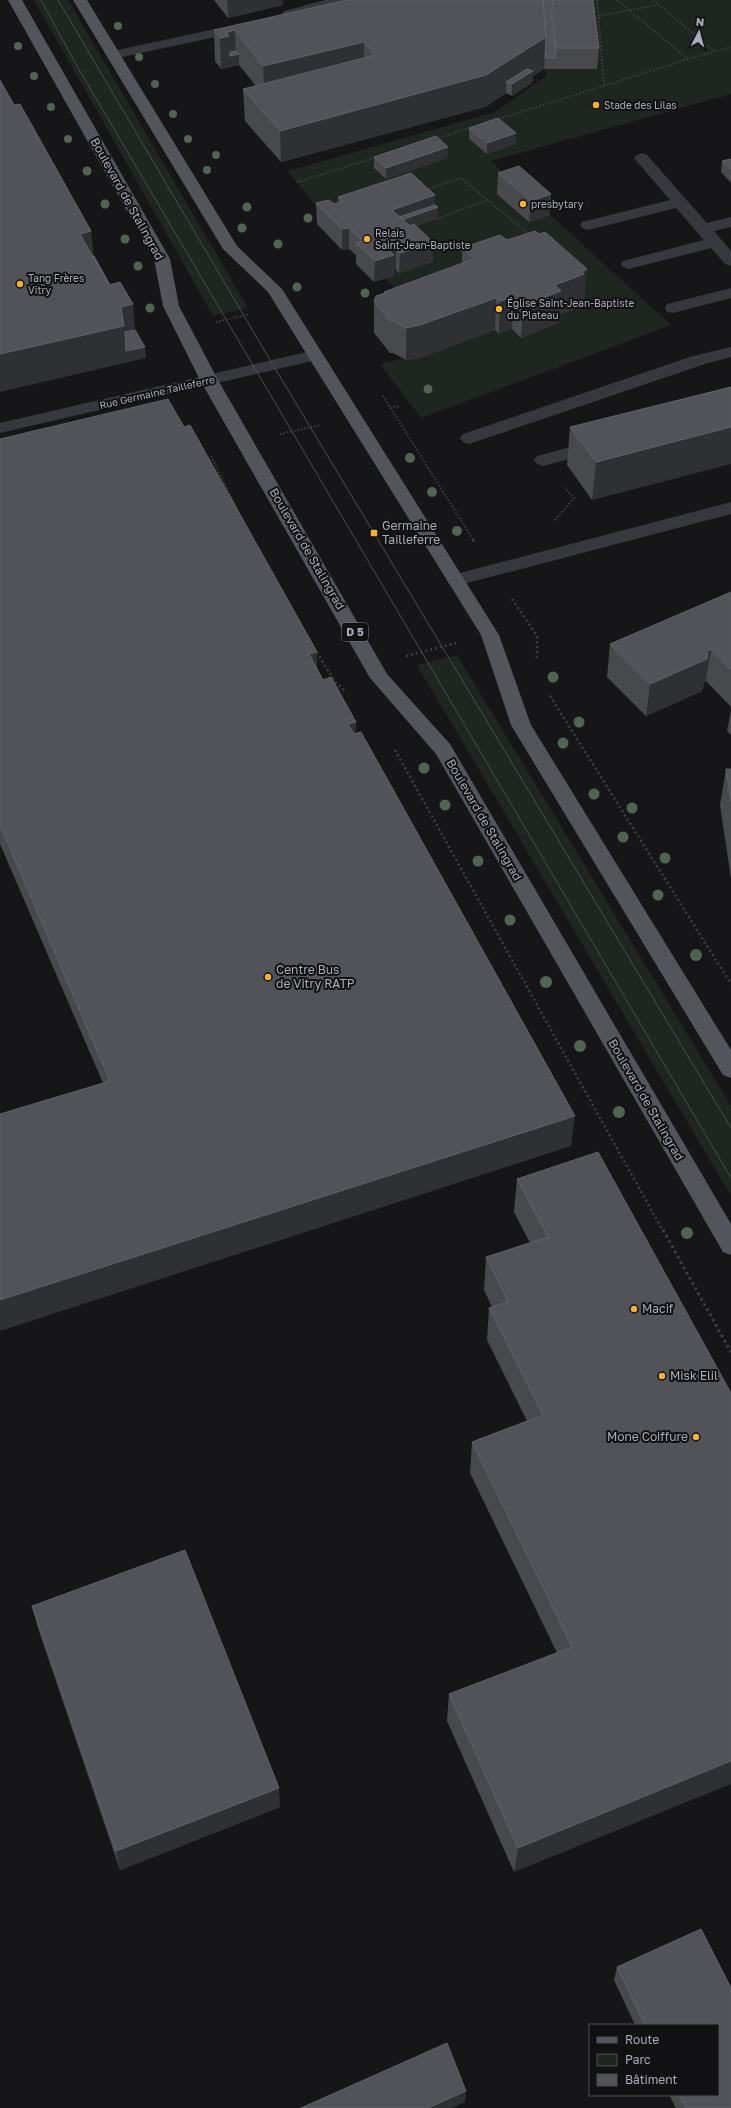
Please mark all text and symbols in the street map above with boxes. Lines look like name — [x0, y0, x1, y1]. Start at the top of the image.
north arrow — [679, 12, 719, 52]
text: N — [695, 15, 705, 28]
place label: Stade des Lilas — [604, 99, 677, 111]
marker: Stade des Lilas — [591, 100, 601, 110]
street label: Boulevard de Stalingrad — [87, 135, 167, 263]
place label: presbytary — [531, 198, 584, 210]
marker: presbytary — [518, 199, 528, 209]
place label: Relais Saint-Jean-Baptiste — [375, 227, 471, 251]
marker: Relais Saint-Jean-Baptiste — [362, 234, 372, 244]
place label: Tang Frères Vitry — [28, 272, 84, 296]
marker: Tang Frères Vitry — [15, 279, 25, 289]
place label: Église Saint-Jean-Baptiste du Plateau — [507, 297, 634, 321]
marker: Église Saint-Jean-Baptiste du Plateau — [494, 304, 504, 314]
street label: Rue Germaine Tailleferre — [98, 373, 216, 411]
street label: Boulevard de Stalingrad — [266, 485, 348, 612]
place label: Germaine Tailleferre — [382, 518, 440, 547]
marker: Germaine Tailleferre — [369, 528, 379, 538]
road number: D 5 — [342, 623, 368, 641]
street label: Boulevard de Stalingrad — [443, 756, 525, 883]
place label: Centre Bus de Vitry RATP — [276, 962, 355, 991]
marker: Centre Bus de Vitry RATP — [263, 972, 273, 982]
street label: Boulevard de Stalingrad — [605, 1036, 687, 1163]
place label: Macif — [642, 1301, 674, 1316]
marker: Macif — [629, 1304, 639, 1314]
place label: Misk Elil — [670, 1368, 718, 1383]
marker: Misk Elil — [657, 1371, 667, 1381]
place label: Mone Coiffure — [607, 1429, 688, 1444]
marker: Mone Coiffure — [691, 1432, 701, 1442]
legend — [589, 2024, 719, 2096]
text: Route — [625, 2032, 659, 2047]
text: Parc — [625, 2052, 651, 2067]
text: Bâtiment — [625, 2072, 678, 2087]

